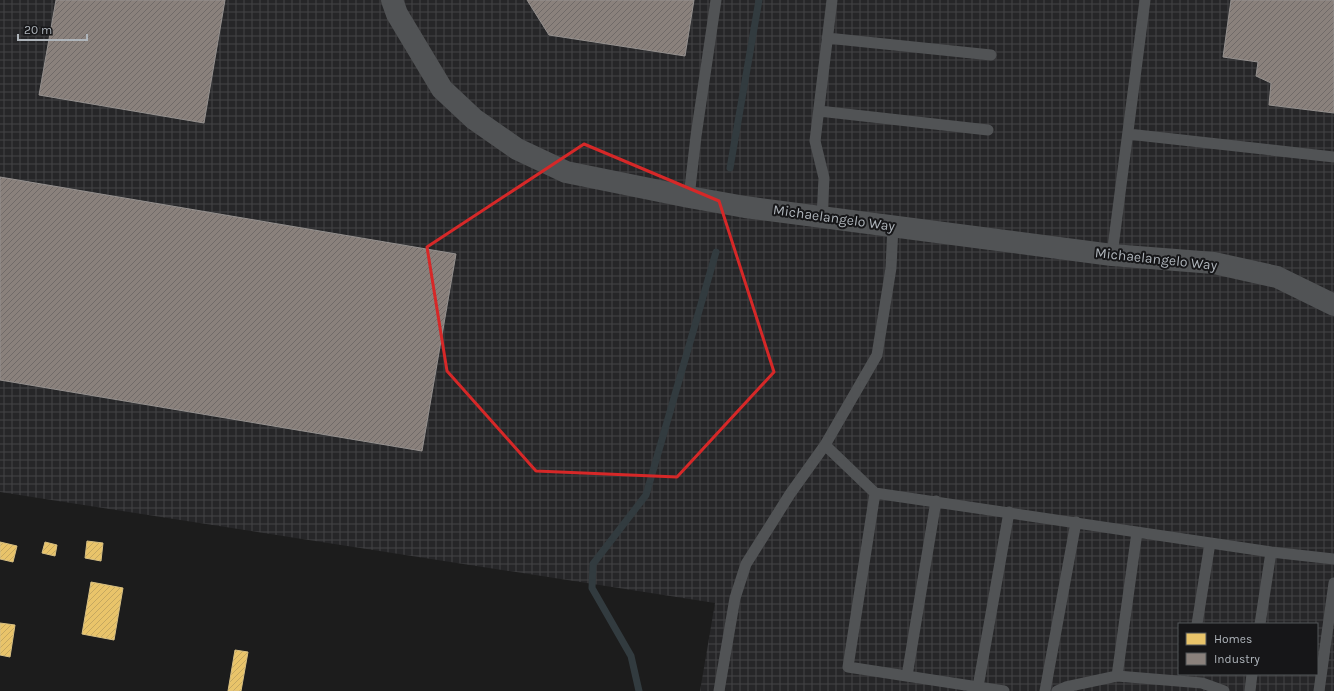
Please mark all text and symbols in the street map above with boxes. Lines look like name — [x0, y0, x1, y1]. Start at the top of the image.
scale bar — [18, 16, 87, 42]
text: 20 m — [24, 23, 52, 37]
street label: Michaelangelo Way — [772, 201, 897, 235]
street label: Michaelangelo Way — [1094, 244, 1219, 274]
legend — [1178, 623, 1318, 675]
text: Homes — [1214, 632, 1252, 646]
text: Industry — [1214, 652, 1260, 666]

